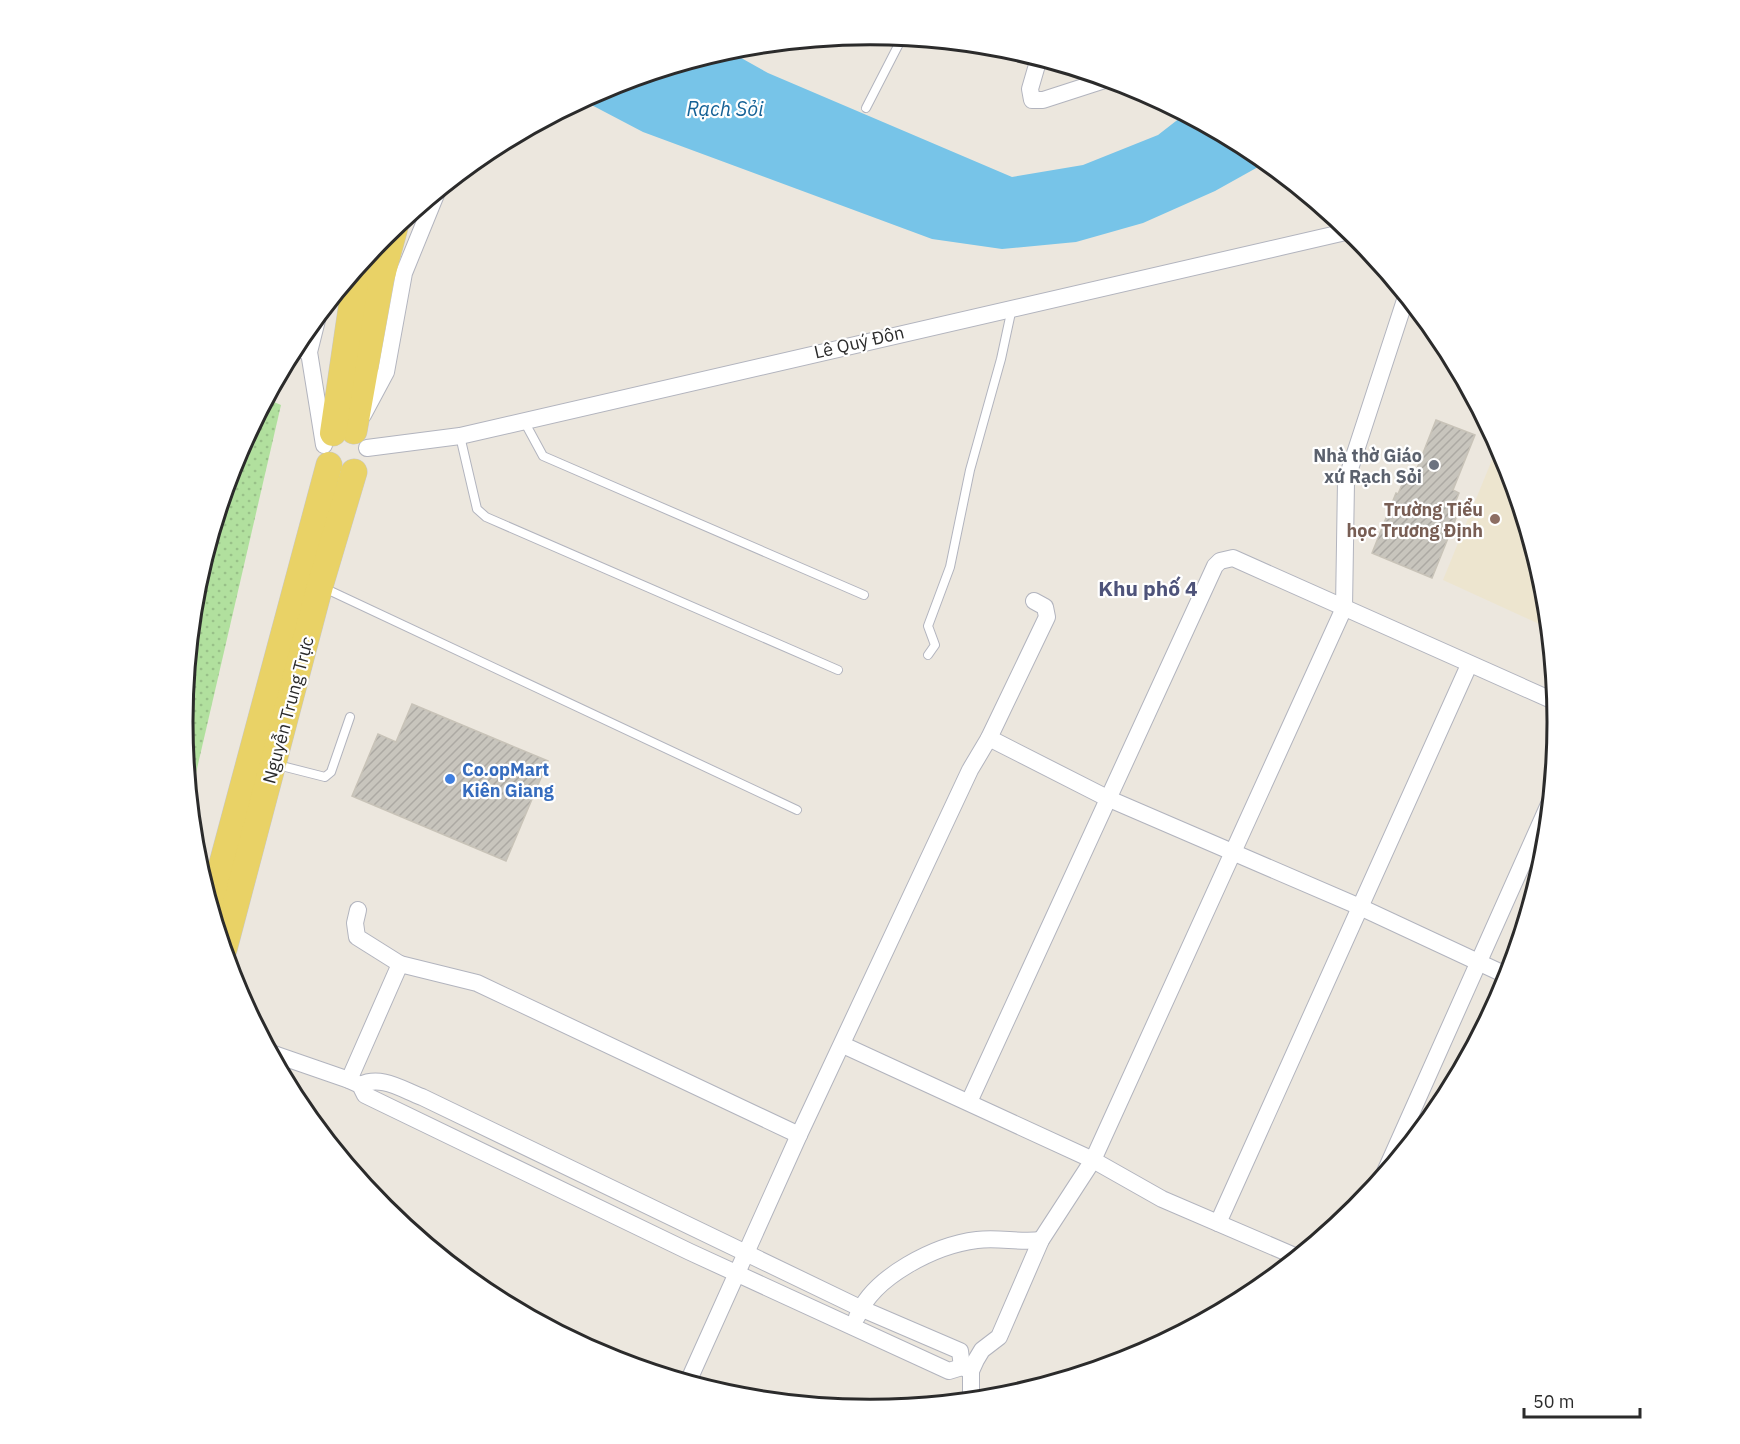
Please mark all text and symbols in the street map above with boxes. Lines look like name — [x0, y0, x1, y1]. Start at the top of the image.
water label: Rạch Sỏi — [686, 95, 764, 122]
street label: Lê Quý Đôn — [812, 320, 906, 364]
place label: Nhà thờ Giáo xứ Rạch Sỏi — [1313, 444, 1422, 488]
marker: Nhà thờ Giáo xứ Rạch Sỏi — [1427, 458, 1441, 472]
place label: Trường Tiểu học Trương Định — [1347, 498, 1483, 542]
marker: Trường Tiểu học Trương Định — [1488, 512, 1502, 526]
district label: Khu phố 4 — [1098, 574, 1198, 602]
street label: Nguyễn Trung Trực — [257, 634, 319, 786]
place label: Co.opMart Kiên Giang — [462, 758, 554, 802]
marker: Co.opMart Kiên Giang — [443, 772, 457, 786]
scale bar — [1524, 1381, 1640, 1419]
text: 50 m — [1533, 1390, 1575, 1413]

